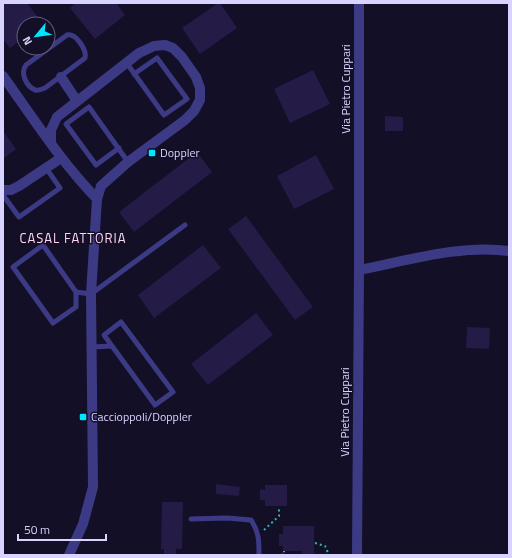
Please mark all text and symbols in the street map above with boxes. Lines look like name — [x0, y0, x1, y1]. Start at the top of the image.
north arrow — [16, 16, 56, 56]
text: N — [18, 34, 36, 48]
street label: Via Pietro Cuppari — [336, 44, 355, 134]
place label: Doppler — [160, 143, 200, 162]
marker: Doppler — [147, 148, 157, 158]
district label: CASAL FATTORIA — [20, 228, 126, 248]
street label: Via Pietro Cuppari — [335, 367, 354, 457]
place label: Caccioppoli/Doppler — [91, 407, 192, 426]
marker: Caccioppoli/Doppler — [78, 412, 88, 422]
scale bar — [18, 516, 106, 542]
text: 50 m — [24, 520, 50, 539]

